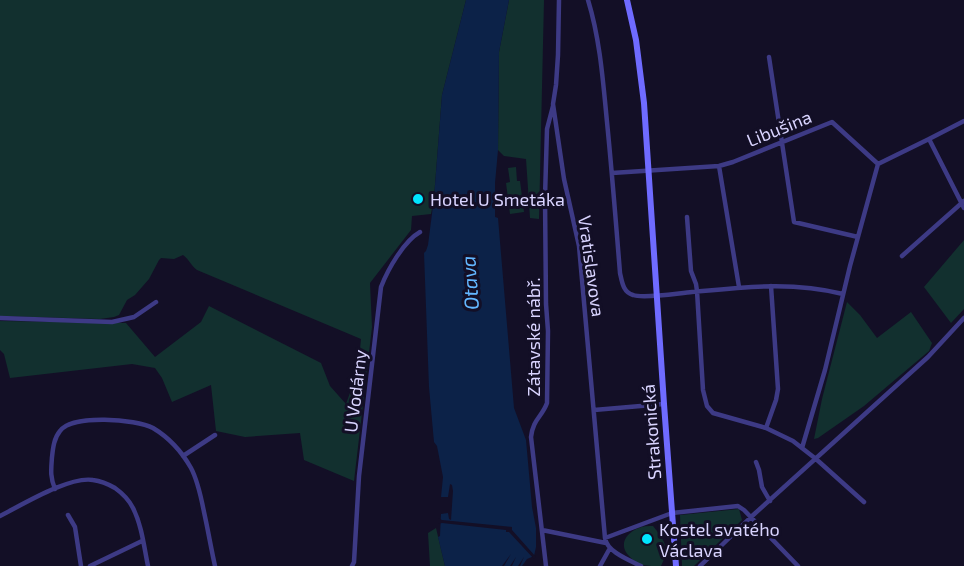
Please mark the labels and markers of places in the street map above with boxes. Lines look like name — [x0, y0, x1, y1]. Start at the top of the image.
place label: Hotel U Smetáka — [430, 188, 565, 210]
marker: Hotel U Smetáka — [411, 192, 425, 206]
place label: Kostel svatého Václava — [659, 518, 780, 561]
marker: Kostel svatého Václava — [640, 532, 654, 546]

